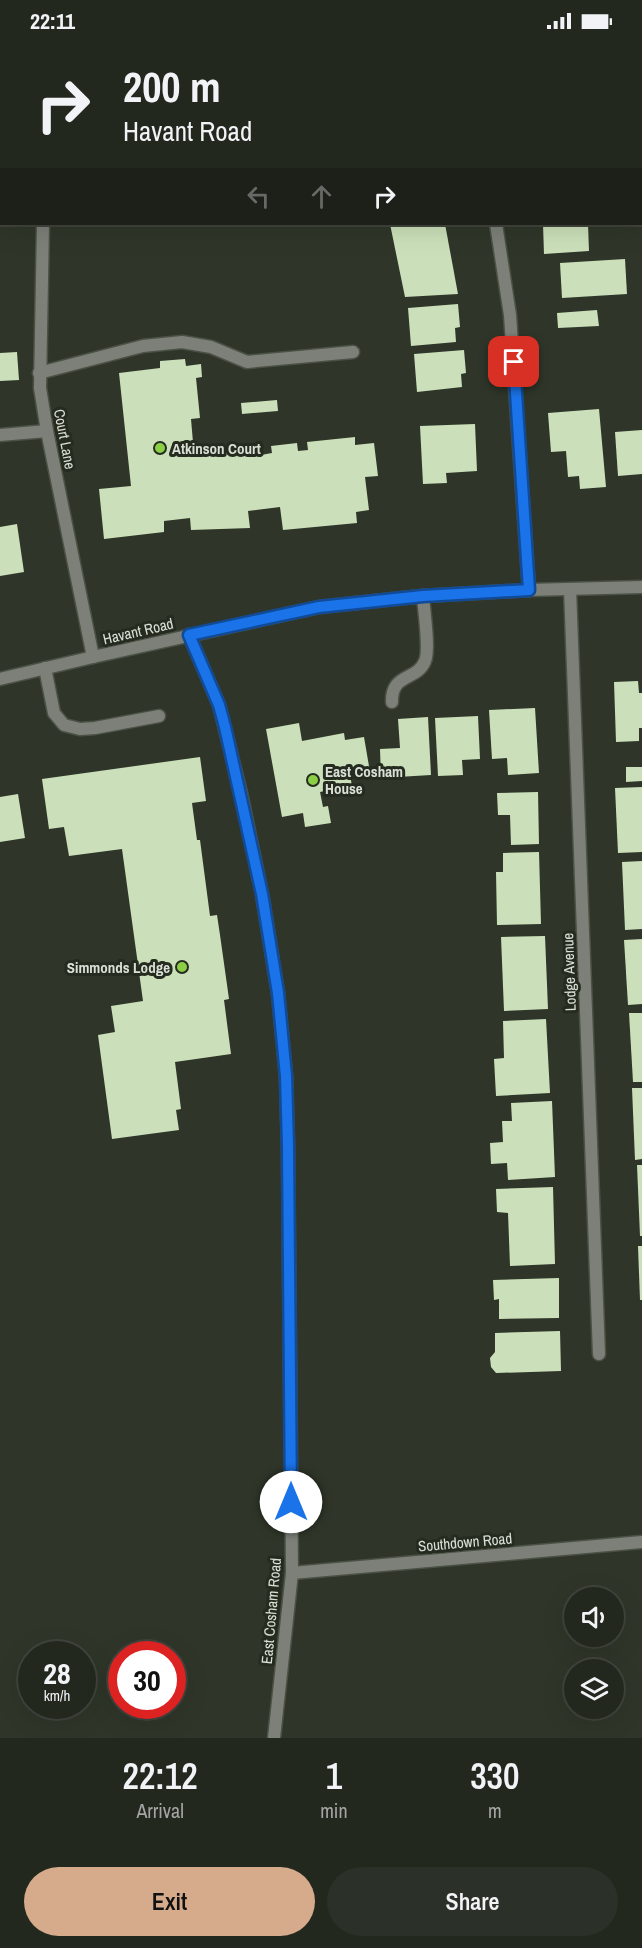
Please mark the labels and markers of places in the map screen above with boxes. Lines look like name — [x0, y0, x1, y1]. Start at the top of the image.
pin — [488, 336, 539, 387]
place label: Atkinson Court — [172, 438, 261, 459]
marker: Atkinson Court — [153, 441, 167, 455]
place label: East Cosham House — [325, 761, 403, 799]
marker: East Cosham House — [306, 773, 320, 787]
place label: Simmonds Lodge — [67, 957, 170, 978]
marker: Simmonds Lodge — [175, 960, 189, 974]

